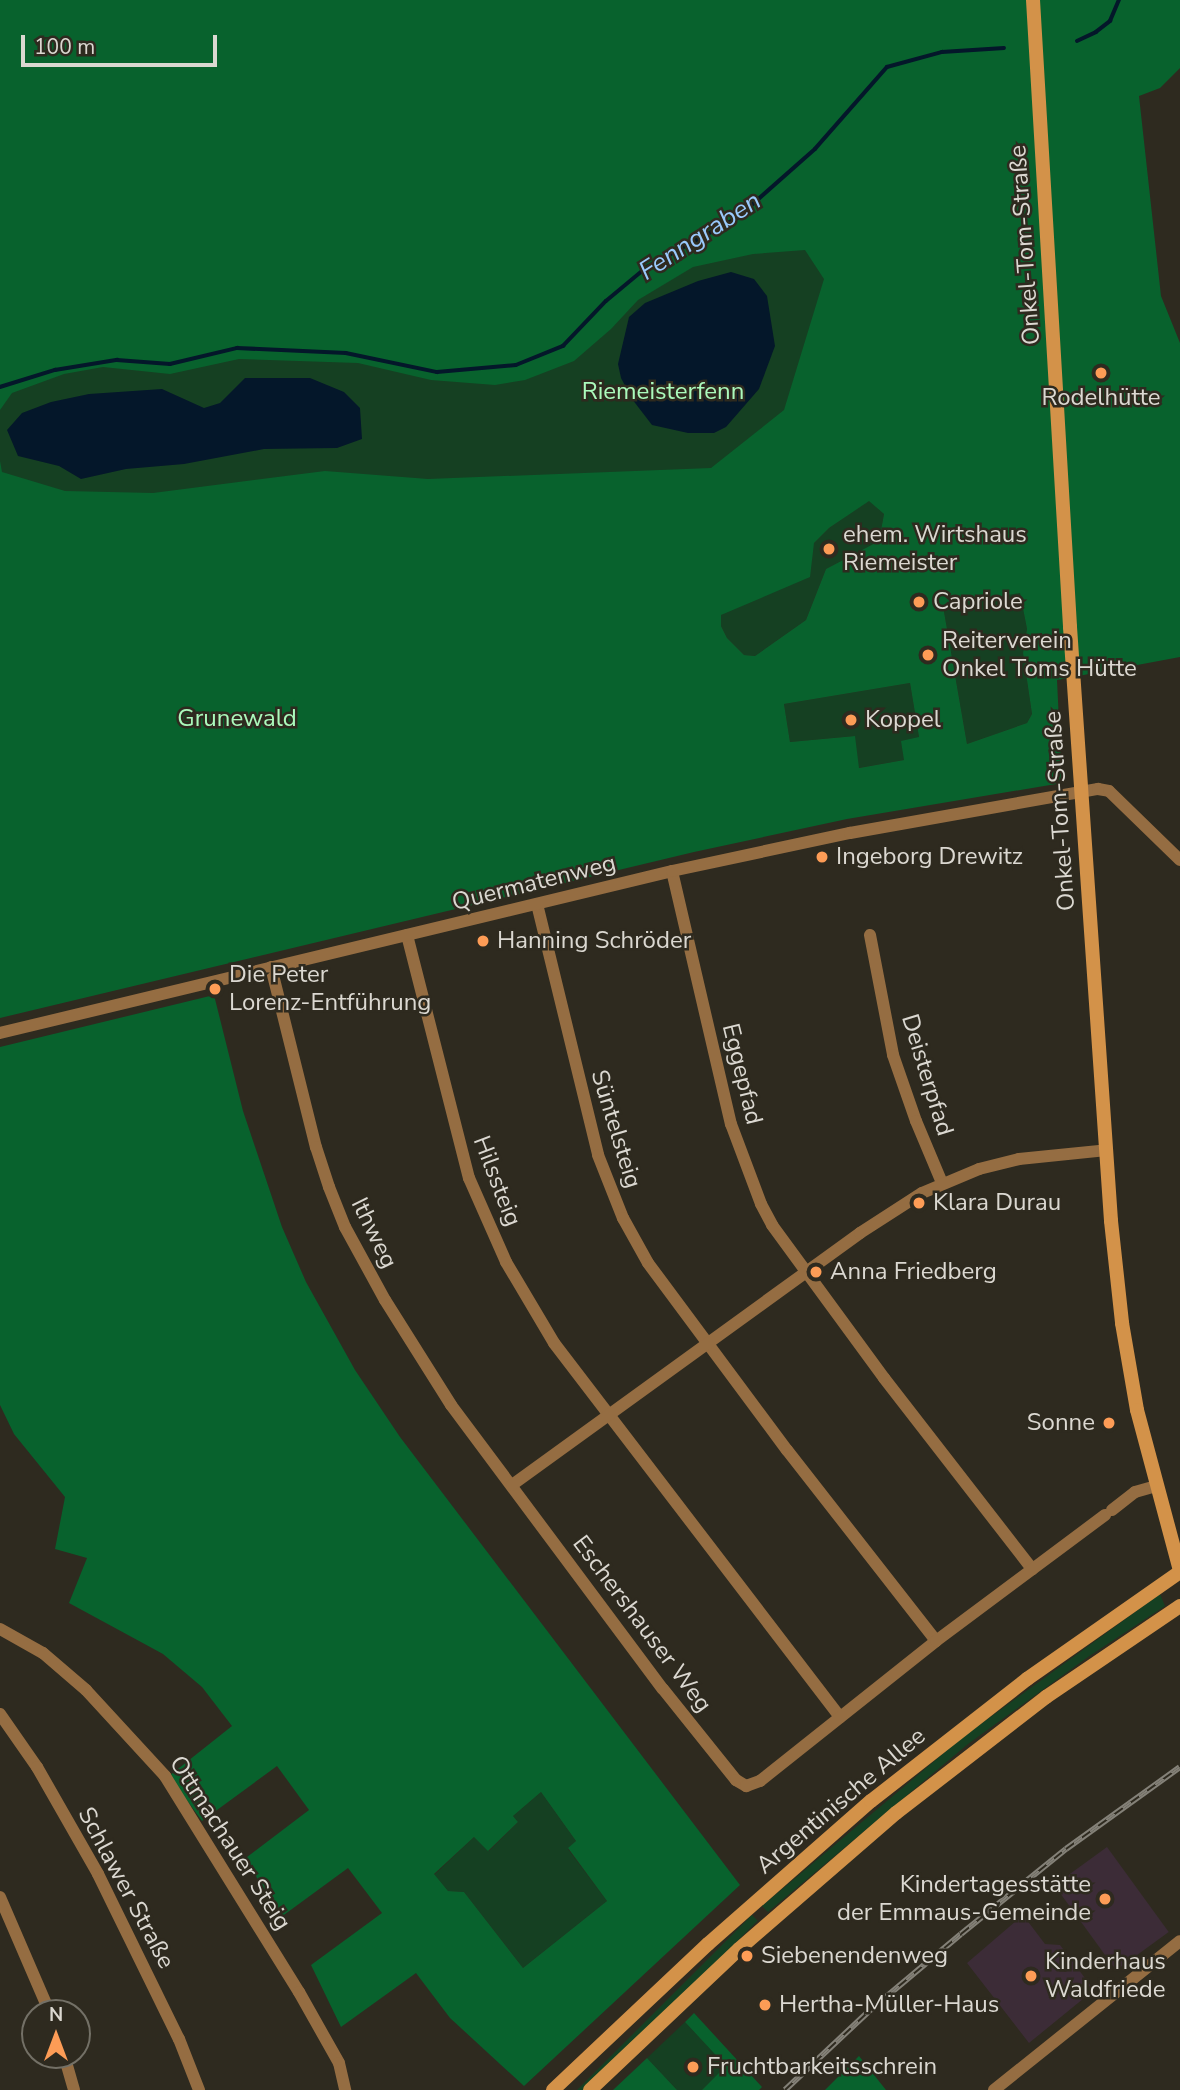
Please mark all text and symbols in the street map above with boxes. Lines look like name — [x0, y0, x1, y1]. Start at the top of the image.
scale bar — [24, 21, 220, 65]
text: 100 m — [34, 33, 95, 61]
street label: Onkel-Tom-Straße — [1004, 144, 1046, 346]
water label: Fenngraben — [633, 185, 767, 287]
marker: Rodelhütte — [1093, 365, 1109, 381]
park label: Riemeisterfenn — [582, 378, 744, 406]
place label: Rodelhütte — [1041, 384, 1161, 412]
place label: ehem. Wirtshaus Riemeister — [843, 521, 1027, 577]
marker: ehem. Wirtshaus Riemeister — [821, 541, 837, 557]
place label: Capriole — [933, 588, 1023, 616]
marker: Capriole — [911, 594, 927, 610]
place label: Reiterverein Onkel Toms Hütte — [942, 627, 1137, 683]
marker: Reiterverein Onkel Toms Hütte — [920, 647, 936, 663]
park label: Grunewald — [177, 705, 297, 733]
place label: Koppel — [865, 706, 941, 734]
street label: Onkel-Tom-Straße — [1039, 710, 1081, 912]
marker: Koppel — [843, 712, 859, 728]
place label: Ingeborg Drewitz — [836, 843, 1023, 871]
street label: Quermatenweg — [449, 849, 619, 917]
marker: Ingeborg Drewitz — [814, 849, 830, 865]
place label: Hanning Schröder — [497, 927, 691, 955]
marker: Hanning Schröder — [475, 933, 491, 949]
place label: Die Peter Lorenz-Entführung — [229, 961, 431, 1017]
marker: Die Peter Lorenz-Entführung — [207, 981, 223, 997]
street label: Deisterpfad — [895, 1011, 959, 1139]
street label: Eggepfad — [716, 1020, 768, 1128]
street label: Süntelsteig — [584, 1066, 648, 1192]
street label: Hilssteig — [467, 1132, 527, 1230]
place label: Klara Durau — [933, 1189, 1061, 1217]
street label: Ithweg — [345, 1193, 403, 1273]
marker: Klara Durau — [911, 1195, 927, 1211]
place label: Anna Friedberg — [830, 1258, 997, 1286]
marker: Anna Friedberg — [808, 1264, 824, 1280]
place label: Sonne — [1027, 1409, 1095, 1437]
marker: Sonne — [1101, 1415, 1117, 1431]
street label: Eschershauser Weg — [566, 1530, 718, 1718]
street label: Argentinische Allee — [751, 1722, 931, 1880]
street label: Ottmachauer Steig — [163, 1750, 297, 1936]
street label: Schlawer Straße — [71, 1802, 181, 1974]
place label: Kindertagesstätte der Emmaus-Gemeinde — [837, 1871, 1091, 1927]
marker: Kindertagesstätte der Emmaus-Gemeinde — [1097, 1891, 1113, 1907]
place label: Siebenendenweg — [761, 1942, 948, 1970]
marker: Siebenendenweg — [739, 1948, 755, 1964]
place label: Kinderhaus Waldfriede — [1045, 1948, 1166, 2004]
marker: Kinderhaus Waldfriede — [1023, 1968, 1039, 1984]
place label: Hertha-Müller-Haus — [779, 1991, 999, 2019]
marker: Hertha-Müller-Haus — [757, 1997, 773, 2013]
north arrow — [21, 1999, 91, 2069]
text: N — [49, 2002, 63, 2028]
place label: Fruchtbarkeitsschrein — [707, 2053, 937, 2081]
marker: Fruchtbarkeitsschrein — [685, 2059, 701, 2075]

